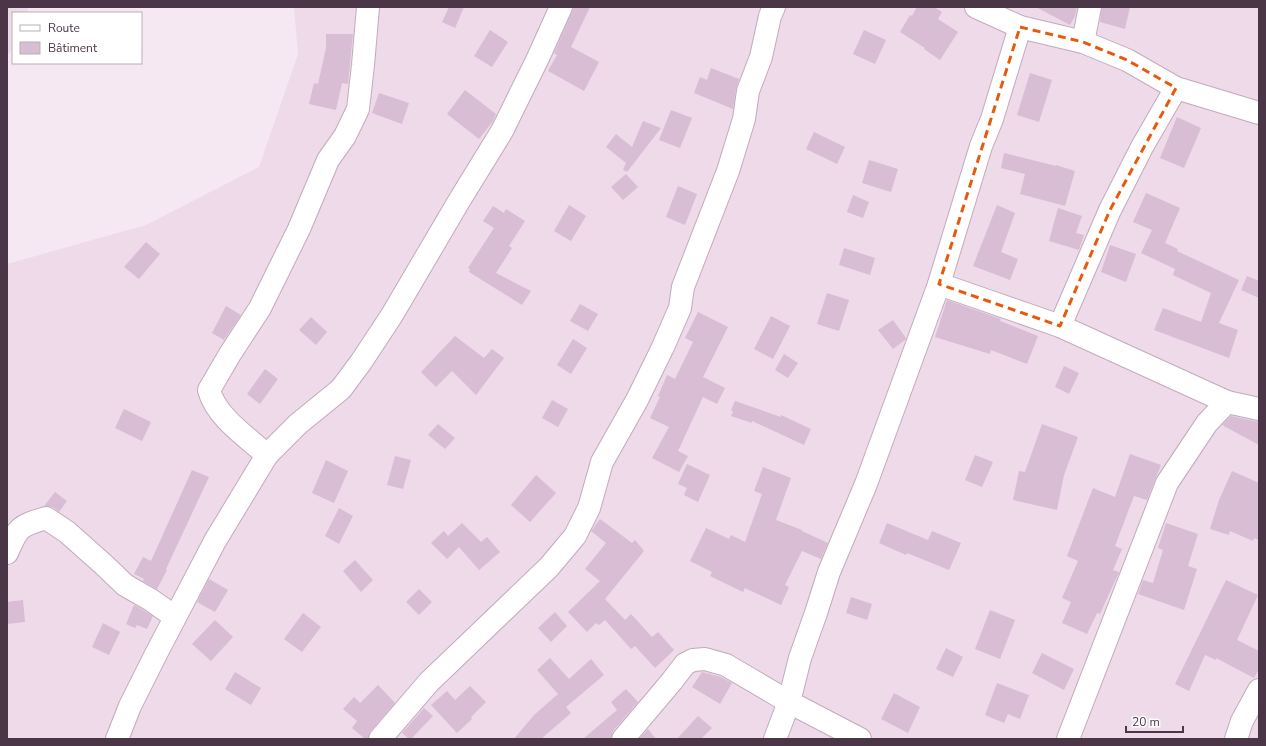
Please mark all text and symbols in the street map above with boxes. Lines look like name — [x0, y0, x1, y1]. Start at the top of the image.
legend — [12, 12, 142, 64]
text: Route — [48, 20, 80, 36]
text: Bâtiment — [48, 40, 98, 56]
scale bar — [1126, 708, 1183, 734]
text: 20 m — [1132, 714, 1160, 730]

